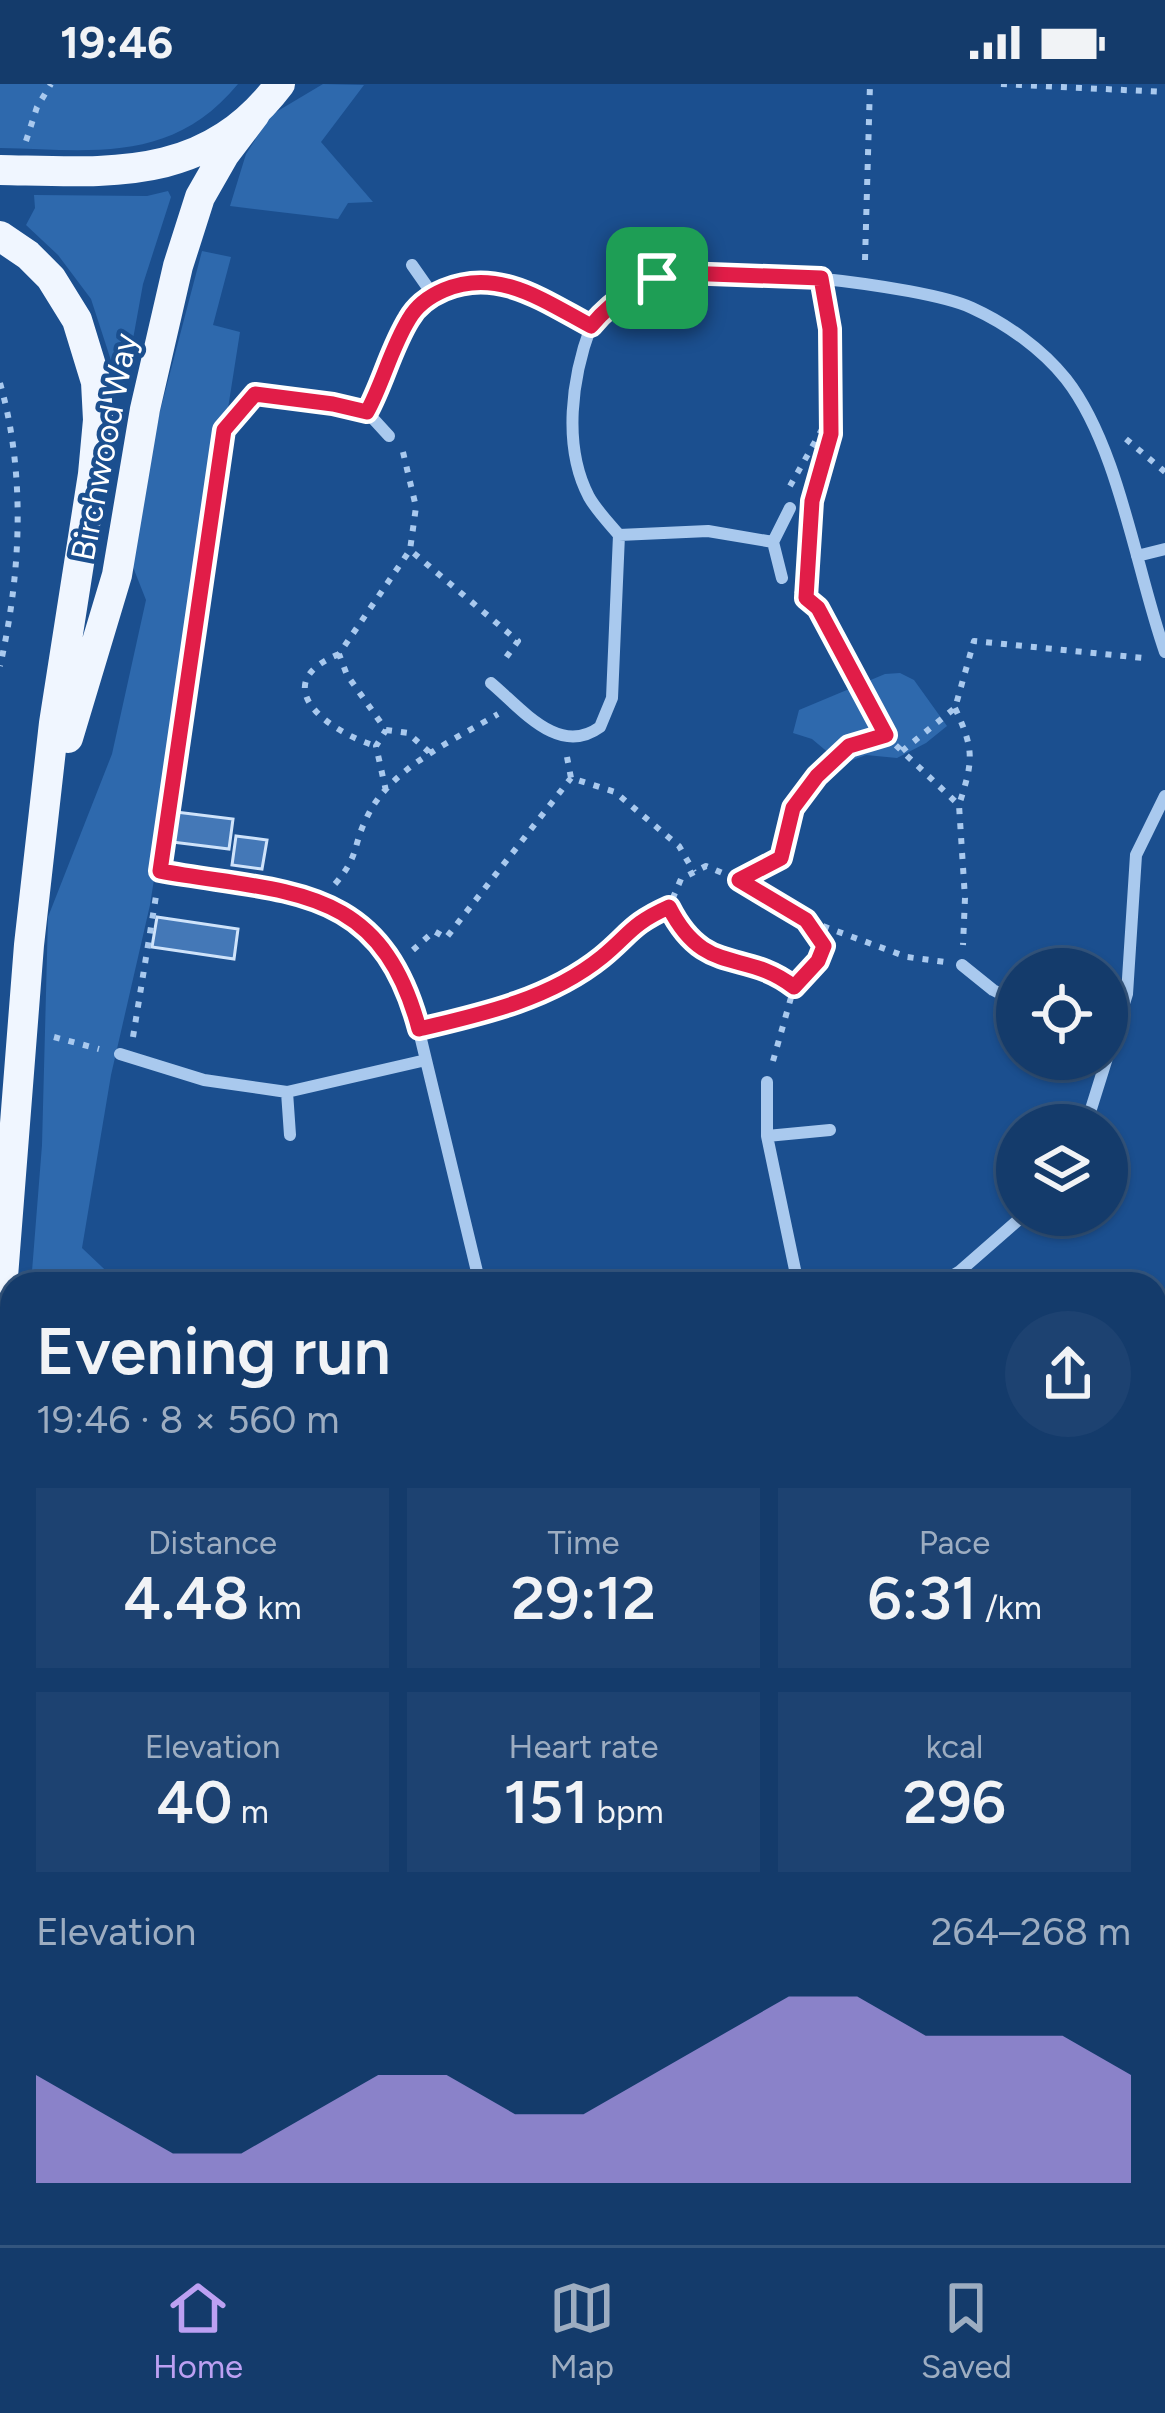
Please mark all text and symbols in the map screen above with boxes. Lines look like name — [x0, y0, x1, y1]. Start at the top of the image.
text: 19:46 — [60, 15, 173, 69]
pin — [606, 227, 708, 329]
icon: arrive — [624, 245, 690, 311]
street label: Birchwood Way — [63, 330, 145, 564]
map controls — [996, 948, 1128, 1236]
button: locate — [996, 948, 1128, 1080]
button: layers — [996, 1104, 1128, 1236]
text: Evening run — [36, 1311, 391, 1391]
button: share — [1005, 1311, 1131, 1437]
text: 19:46 · 8 × 560 m — [36, 1396, 339, 1443]
text: Distance — [148, 1523, 277, 1562]
text: Time — [548, 1523, 619, 1562]
text: Pace — [919, 1523, 990, 1562]
text: 4.48 — [123, 1562, 249, 1634]
text: 29:12 — [511, 1562, 656, 1634]
text: 6:31 — [867, 1562, 977, 1634]
text: km — [249, 1588, 302, 1627]
text: /km — [977, 1588, 1042, 1627]
text: Elevation — [145, 1727, 280, 1766]
text: Heart rate — [509, 1727, 658, 1766]
text: kcal — [926, 1727, 983, 1766]
text: 40 — [156, 1766, 233, 1838]
text: 151 — [503, 1766, 588, 1838]
text: 296 — [903, 1766, 1006, 1838]
text: m — [233, 1792, 269, 1831]
text: bpm — [588, 1792, 664, 1831]
text: Elevation — [36, 1908, 196, 1955]
text: 264–268 m — [931, 1908, 1131, 1955]
tab: Home — [153, 2275, 243, 2386]
tab: Map — [549, 2275, 615, 2386]
tab: Saved — [921, 2275, 1012, 2386]

